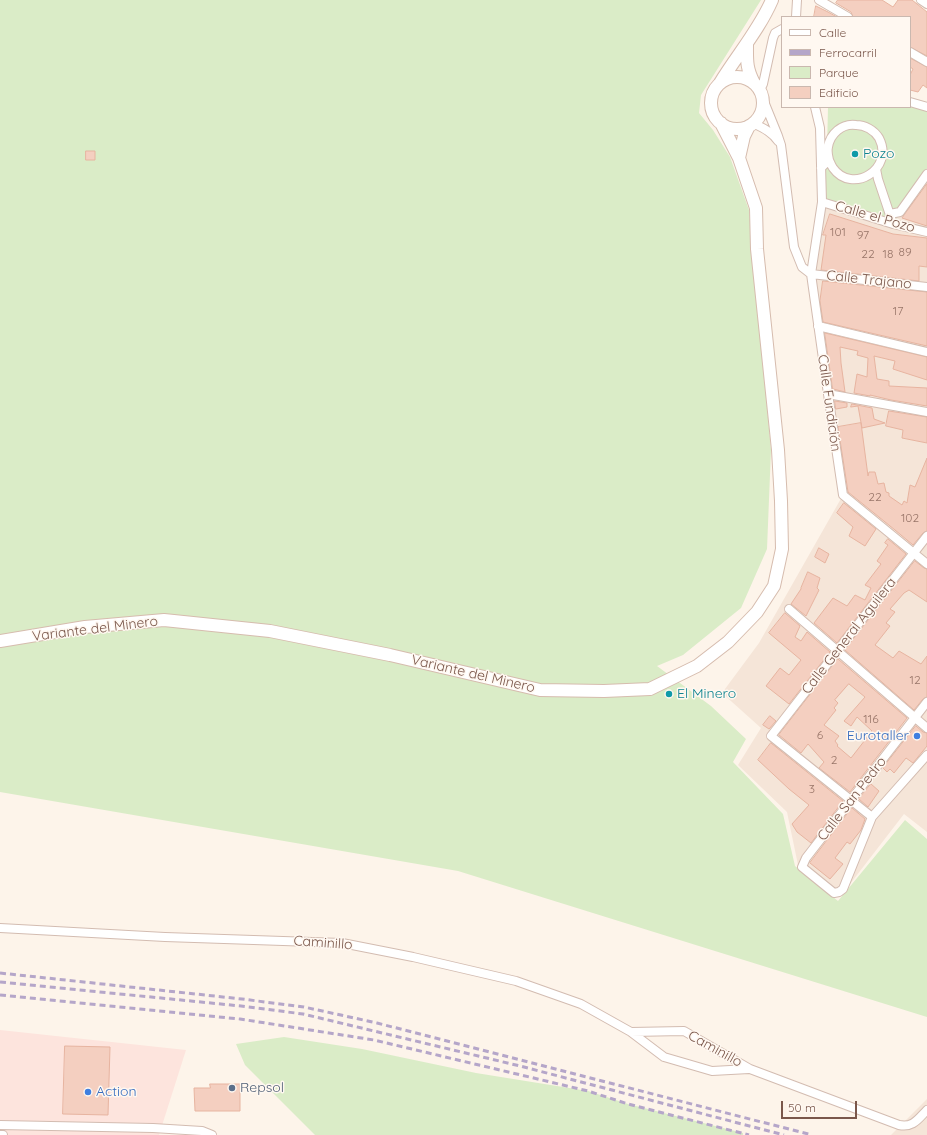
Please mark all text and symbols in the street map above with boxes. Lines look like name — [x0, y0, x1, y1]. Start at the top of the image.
legend — [781, 16, 911, 108]
text: Calle — [819, 25, 846, 40]
text: Ferrocarril — [819, 45, 877, 60]
text: Parque — [819, 65, 859, 80]
text: Edificio — [819, 85, 859, 100]
place label: Pozo — [863, 146, 895, 162]
marker: Pozo — [850, 149, 860, 159]
street label: Calle el Pozo — [833, 198, 917, 236]
house number: 101 — [830, 225, 846, 239]
house number: 97 — [857, 228, 869, 242]
house number: 89 — [898, 245, 912, 259]
house number: 22 — [861, 247, 875, 261]
house number: 18 — [883, 247, 893, 261]
street label: Calle Trajano — [825, 267, 913, 293]
house number: 17 — [893, 304, 903, 318]
street label: Calle Fundición — [814, 353, 844, 453]
house number: 22 — [868, 490, 882, 504]
house number: 102 — [901, 511, 919, 525]
street label: Calle General Aguilera — [798, 574, 900, 698]
street label: Variante del Minero — [31, 613, 159, 645]
street label: Variante del Minero — [409, 652, 537, 696]
house number: 12 — [909, 673, 921, 687]
place label: El Minero — [677, 686, 736, 702]
marker: El Minero — [664, 689, 674, 699]
house number: 116 — [863, 712, 879, 726]
house number: 6 — [817, 728, 823, 742]
place label: Eurotaller — [847, 728, 909, 744]
marker: Eurotaller — [912, 731, 922, 741]
house number: 2 — [831, 753, 837, 767]
street label: Calle San Pedro — [814, 754, 890, 844]
house number: 3 — [809, 782, 815, 796]
street label: Caminillo — [293, 933, 353, 953]
street label: Caminillo — [685, 1027, 745, 1071]
place label: Repsol — [240, 1080, 284, 1096]
marker: Repsol — [227, 1083, 237, 1093]
place label: Action — [96, 1084, 137, 1100]
marker: Action — [83, 1087, 93, 1097]
scale bar — [783, 1093, 859, 1119]
text: 50 m — [788, 1100, 816, 1115]

